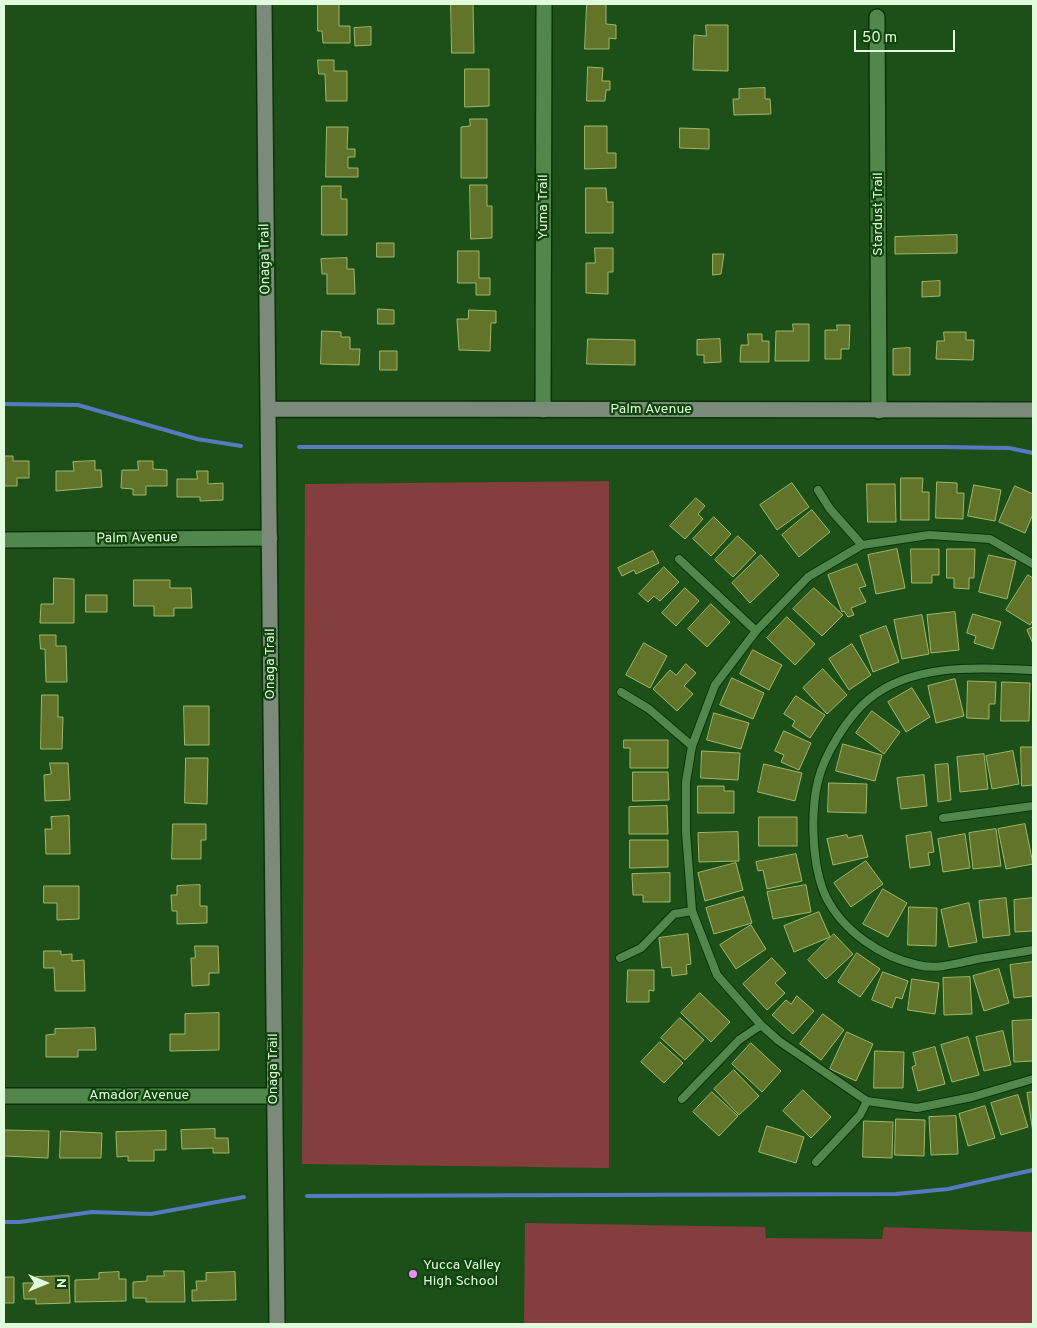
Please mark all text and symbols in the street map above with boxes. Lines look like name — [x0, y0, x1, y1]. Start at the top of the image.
scale bar — [857, 20, 958, 52]
text: 50 m — [862, 29, 897, 48]
street label: Stardust Trail — [871, 172, 887, 256]
street label: Yuma Trail — [536, 174, 552, 240]
street label: Onaga Trail — [257, 223, 275, 295]
street label: Palm Avenue — [610, 402, 692, 418]
street label: Palm Avenue — [96, 530, 178, 548]
street label: Onaga Trail — [263, 628, 279, 700]
street label: Onaga Trail — [266, 1033, 282, 1105]
street label: Amador Avenue — [89, 1088, 189, 1104]
north arrow — [20, 1258, 70, 1308]
place label: Yucca Valley High School — [423, 1258, 501, 1290]
marker: Yucca Valley High School — [407, 1268, 419, 1280]
text: N — [52, 1278, 69, 1288]

